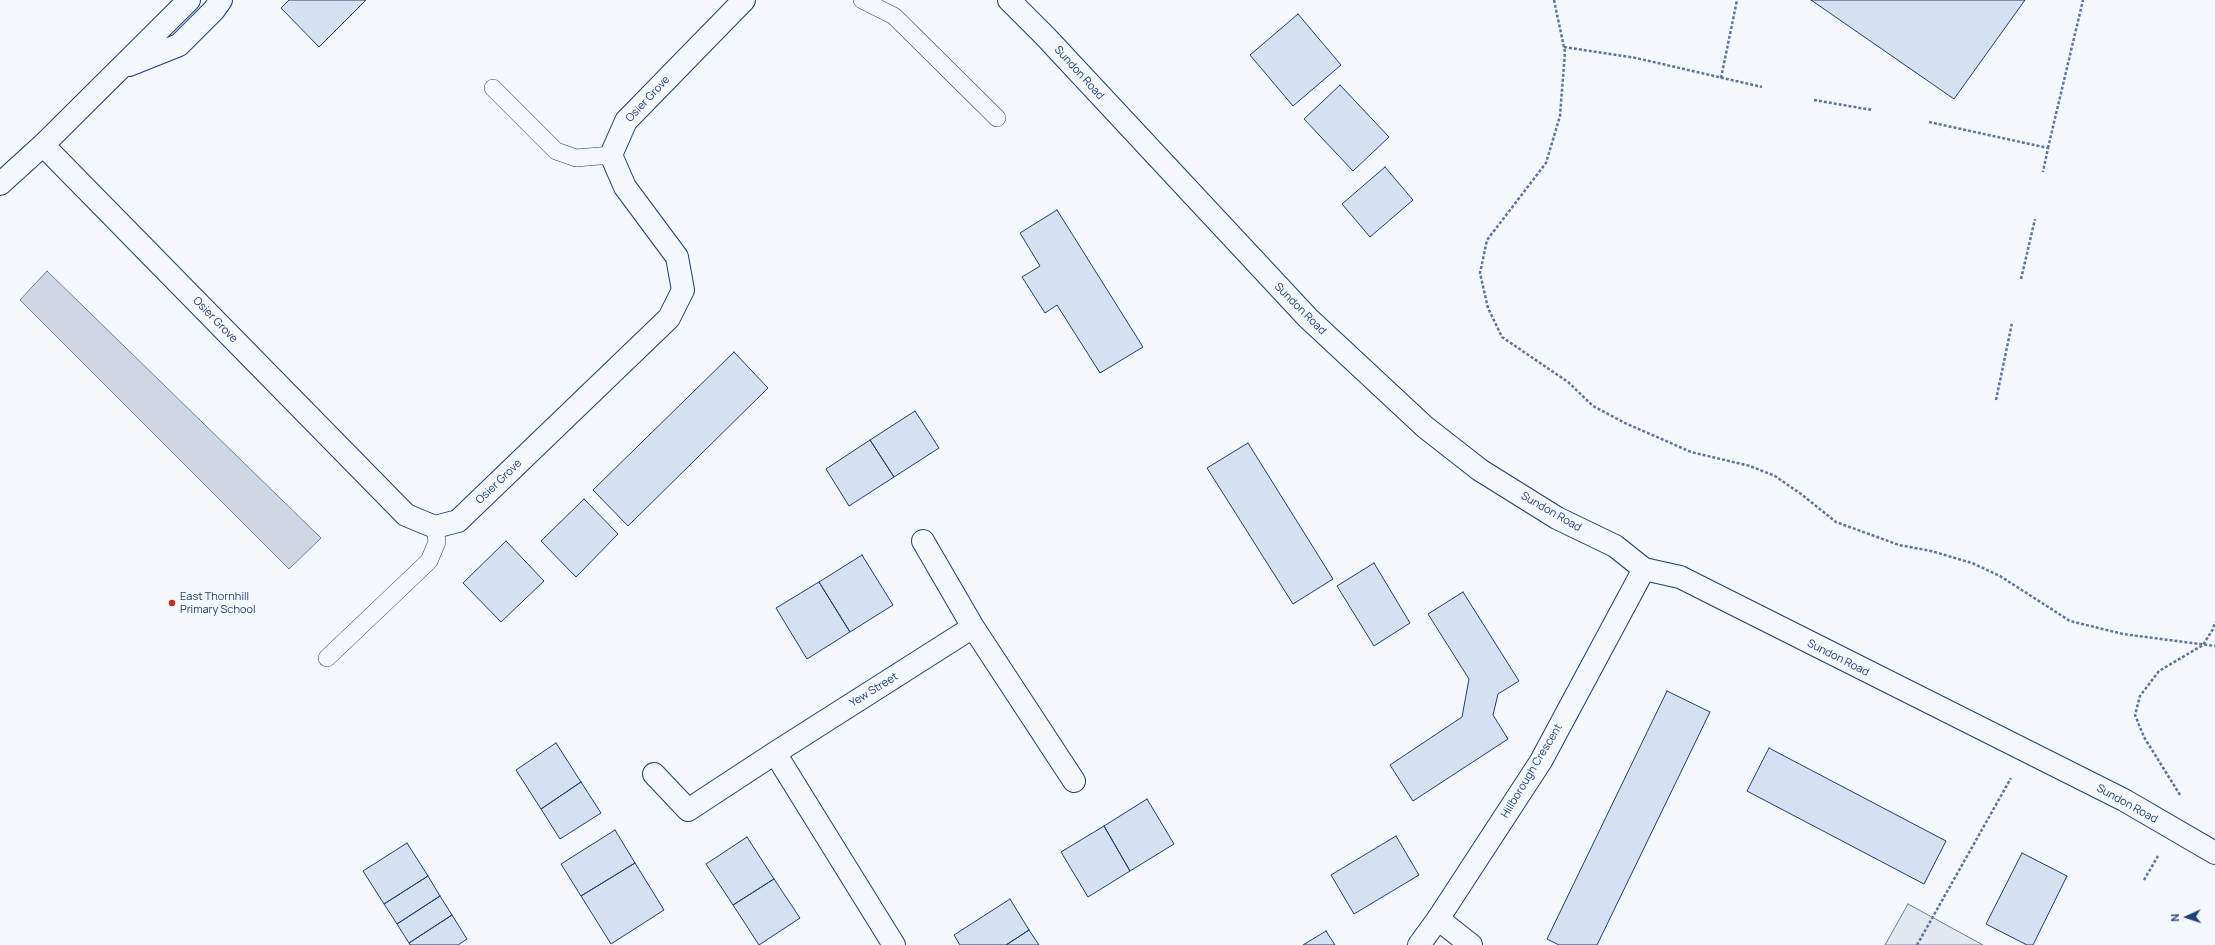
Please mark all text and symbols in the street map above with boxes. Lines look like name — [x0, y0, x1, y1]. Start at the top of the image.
street label: Sundon Road — [1051, 43, 1107, 103]
street label: Osier Grove — [623, 73, 673, 125]
street label: Sundon Road — [1271, 280, 1329, 338]
street label: Osier Grove — [190, 294, 240, 346]
street label: Osier Grove — [473, 457, 525, 507]
street label: Sundon Road — [1518, 489, 1584, 535]
place label: East Thornhill Primary School — [180, 590, 255, 616]
marker: East Thornhill Primary School — [167, 598, 177, 608]
street label: Sundon Road — [1805, 637, 1871, 679]
street label: Yew Street — [847, 670, 901, 710]
street label: Hillborough Crescent — [1499, 722, 1565, 820]
street label: Sundon Road — [2094, 782, 2160, 826]
north arrow — [2167, 897, 2207, 937]
text: N — [2167, 913, 2182, 922]

